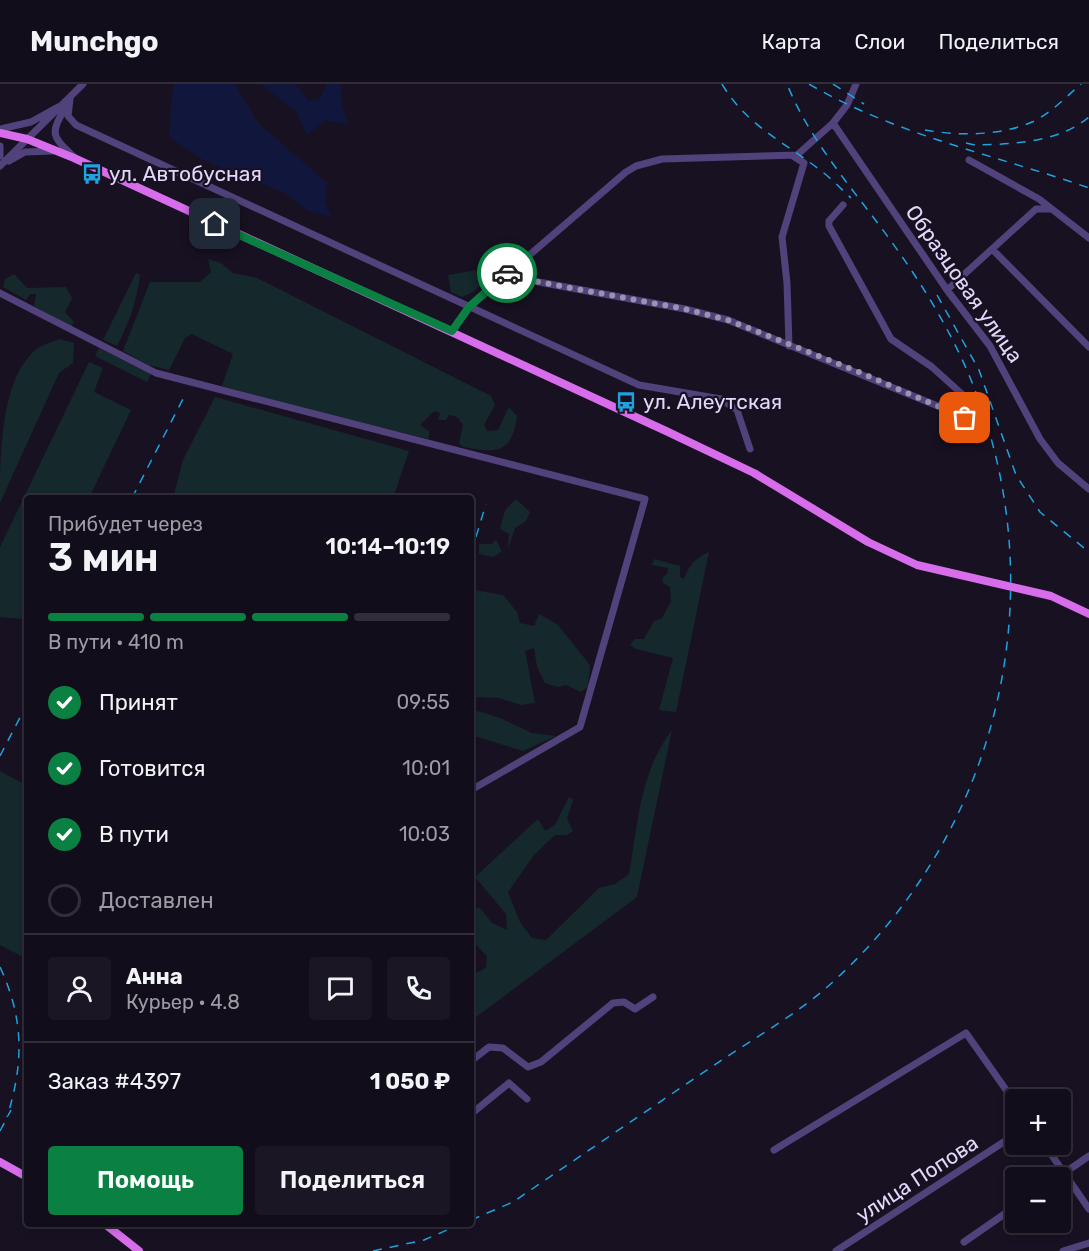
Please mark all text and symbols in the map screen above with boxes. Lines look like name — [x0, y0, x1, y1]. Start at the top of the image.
text: Munchgo — [30, 25, 159, 58]
text: Карта — [761, 29, 821, 54]
text: Слои — [854, 29, 905, 54]
text: Поделиться — [938, 29, 1059, 54]
place label: ул. Автобусная — [109, 161, 262, 186]
bus stop icon: ул. Автобусная — [80, 162, 104, 186]
pin — [189, 198, 240, 249]
street label: Образцовая улица — [901, 200, 1028, 367]
icon: home — [198, 207, 231, 240]
courier — [477, 243, 537, 303]
icon: car — [491, 257, 524, 290]
place label: ул. Алеутская — [643, 389, 782, 414]
bus stop icon: ул. Алеутская — [614, 390, 638, 414]
pin — [939, 392, 990, 443]
icon: bag — [948, 401, 981, 434]
text: Прибудет через — [48, 512, 203, 536]
text: 10:14–10:19 — [326, 533, 450, 560]
text: 3 мин — [48, 535, 159, 581]
text: В пути · 410 m — [48, 630, 184, 654]
icon: check — [48, 686, 81, 719]
text: Принят — [99, 689, 178, 716]
text: 09:55 — [397, 690, 450, 714]
icon: check — [48, 752, 81, 785]
text: Готовится — [99, 755, 205, 782]
text: 10:01 — [402, 756, 450, 780]
icon: check — [48, 818, 81, 851]
text: В пути — [99, 821, 169, 848]
text: 10:03 — [399, 822, 450, 846]
text: Доставлен — [99, 887, 214, 914]
button: person — [48, 957, 111, 1020]
button: chat — [309, 957, 372, 1020]
button: phone — [387, 957, 450, 1020]
text: Анна — [126, 963, 183, 990]
text: Курьер · 4.8 — [126, 990, 240, 1014]
text: Заказ #4397 — [48, 1068, 181, 1095]
text: 1 050 ₽ — [370, 1068, 450, 1095]
map controls — [1005, 1089, 1071, 1233]
button: + — [1005, 1089, 1071, 1155]
street label: улица Попова — [851, 1130, 982, 1227]
button: Помощь — [48, 1146, 243, 1215]
button: Поделиться — [255, 1146, 450, 1215]
button: − — [1005, 1167, 1071, 1233]

